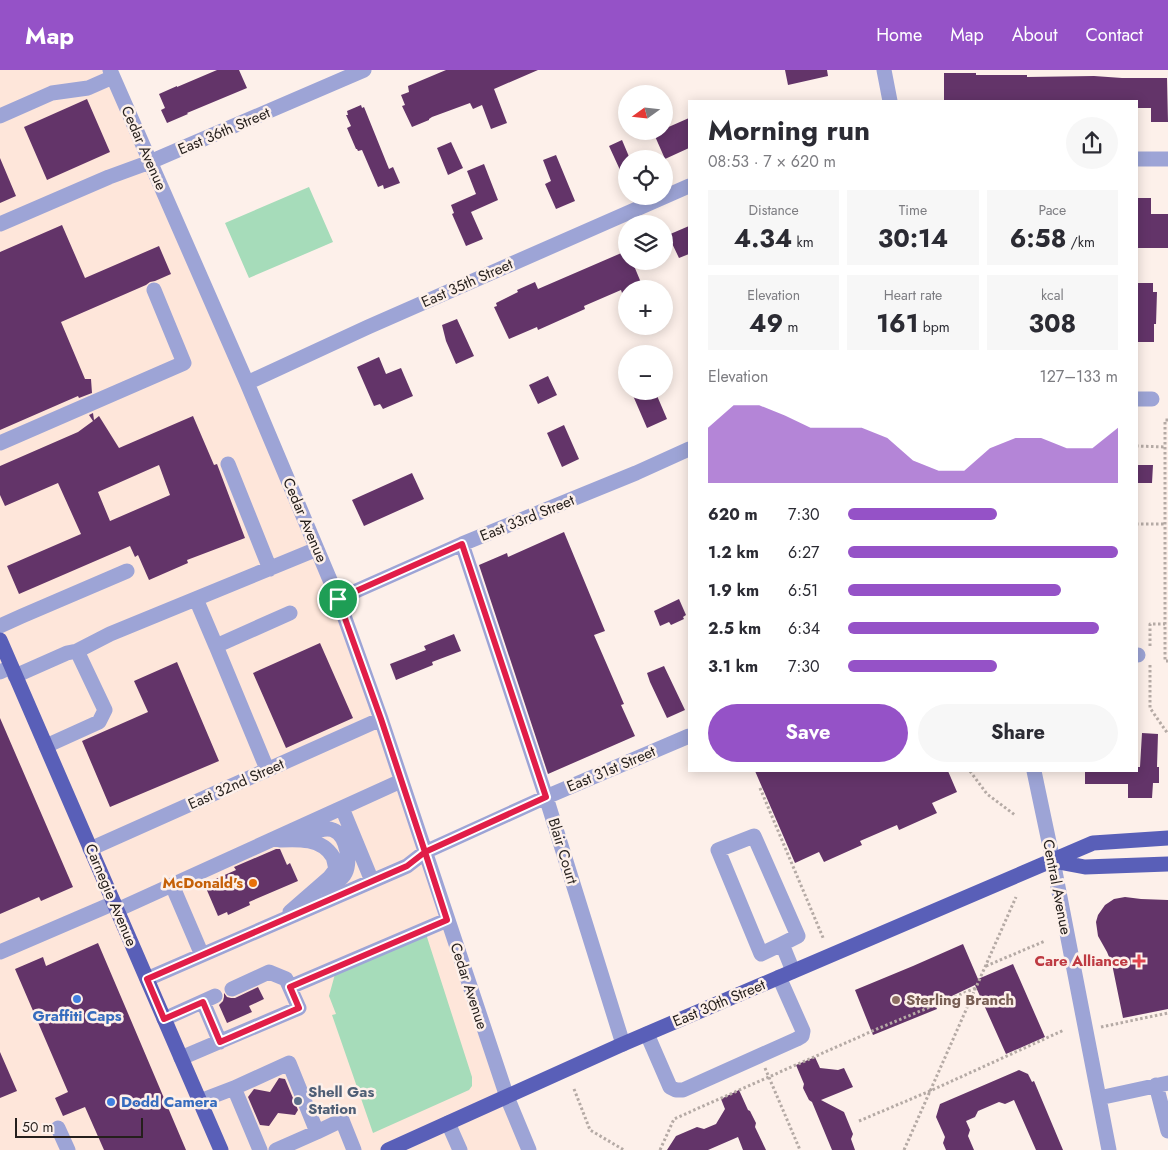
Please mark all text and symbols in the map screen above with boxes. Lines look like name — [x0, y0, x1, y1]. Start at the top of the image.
text: Map — [25, 18, 74, 53]
text: Home — [876, 22, 922, 48]
text: Map — [950, 22, 984, 48]
text: About — [1012, 22, 1057, 48]
text: Contact — [1085, 22, 1143, 48]
north arrow — [618, 85, 672, 140]
map controls — [618, 85, 673, 400]
street label: Cedar Avenue — [116, 102, 172, 194]
street label: East 36th Street — [174, 102, 274, 160]
text: Morning run — [708, 110, 870, 151]
button: share — [1066, 117, 1118, 169]
button: locate — [618, 150, 673, 205]
text: 08:53 · 7 × 620 m — [708, 150, 836, 173]
text: Distance — [749, 200, 799, 220]
text: Time — [899, 200, 927, 220]
text: Pace — [1038, 200, 1066, 220]
button: layers — [618, 215, 673, 270]
text: 4.34 — [734, 220, 792, 256]
text: 30:14 — [878, 220, 948, 256]
text: 6:58 — [1010, 220, 1066, 256]
text: km — [792, 232, 814, 252]
text: /km — [1066, 232, 1095, 252]
street label: East 35th Street — [418, 253, 517, 313]
button: + — [618, 280, 673, 335]
text: Elevation — [747, 285, 800, 305]
text: Heart rate — [884, 285, 942, 305]
text: kcal — [1041, 285, 1064, 305]
text: 49 — [749, 305, 783, 341]
text: 161 — [876, 305, 919, 341]
text: 308 — [1028, 305, 1076, 341]
text: m — [783, 317, 798, 337]
text: bpm — [919, 317, 950, 337]
button: − — [618, 345, 673, 400]
text: Elevation — [708, 365, 768, 388]
text: 127–133 m — [1040, 365, 1118, 388]
street label: Cedar Avenue — [277, 474, 333, 566]
street label: East 33rd Street — [477, 489, 578, 547]
text: 620 m — [708, 503, 758, 526]
text: 7:30 — [788, 503, 820, 526]
text: 1.2 km — [708, 541, 759, 564]
text: 6:27 — [788, 541, 820, 564]
pin — [317, 578, 359, 620]
text: 1.9 km — [708, 579, 759, 602]
text: 6:51 — [788, 579, 818, 602]
icon: arrive — [324, 585, 352, 613]
text: 2.5 km — [708, 617, 761, 640]
text: 6:34 — [788, 617, 820, 640]
text: 3.1 km — [708, 655, 758, 678]
text: 7:30 — [788, 655, 820, 678]
button: Save — [708, 704, 908, 762]
button: Share — [918, 704, 1118, 762]
street label: East 31st Street — [563, 740, 659, 798]
street label: East 32nd Street — [184, 753, 288, 815]
street label: Blair Court — [543, 815, 584, 887]
street label: Central Avenue — [1037, 838, 1077, 937]
street label: Carnegie Avenue — [79, 840, 143, 950]
place label: McDonald's — [162, 872, 243, 894]
marker: McDonald's — [247, 877, 259, 889]
street label: Cedar Avenue — [445, 940, 493, 1033]
place label: Care Alliance — [1034, 950, 1128, 972]
marker: Care Alliance — [1132, 954, 1146, 968]
street label: East 30th Street — [669, 973, 769, 1032]
place label: Sterling Branch — [906, 989, 1014, 1011]
marker: Graffiti Caps — [71, 993, 83, 1005]
marker: Sterling Branch — [890, 994, 902, 1006]
place label: Graffiti Caps — [32, 1005, 122, 1027]
place label: Shell Gas Station — [308, 1081, 374, 1120]
place label: Dodd Camera — [121, 1091, 218, 1113]
marker: Shell Gas Station — [292, 1095, 304, 1107]
marker: Dodd Camera — [105, 1096, 117, 1108]
scale bar — [15, 1115, 142, 1138]
text: 50 m — [22, 1117, 53, 1137]

